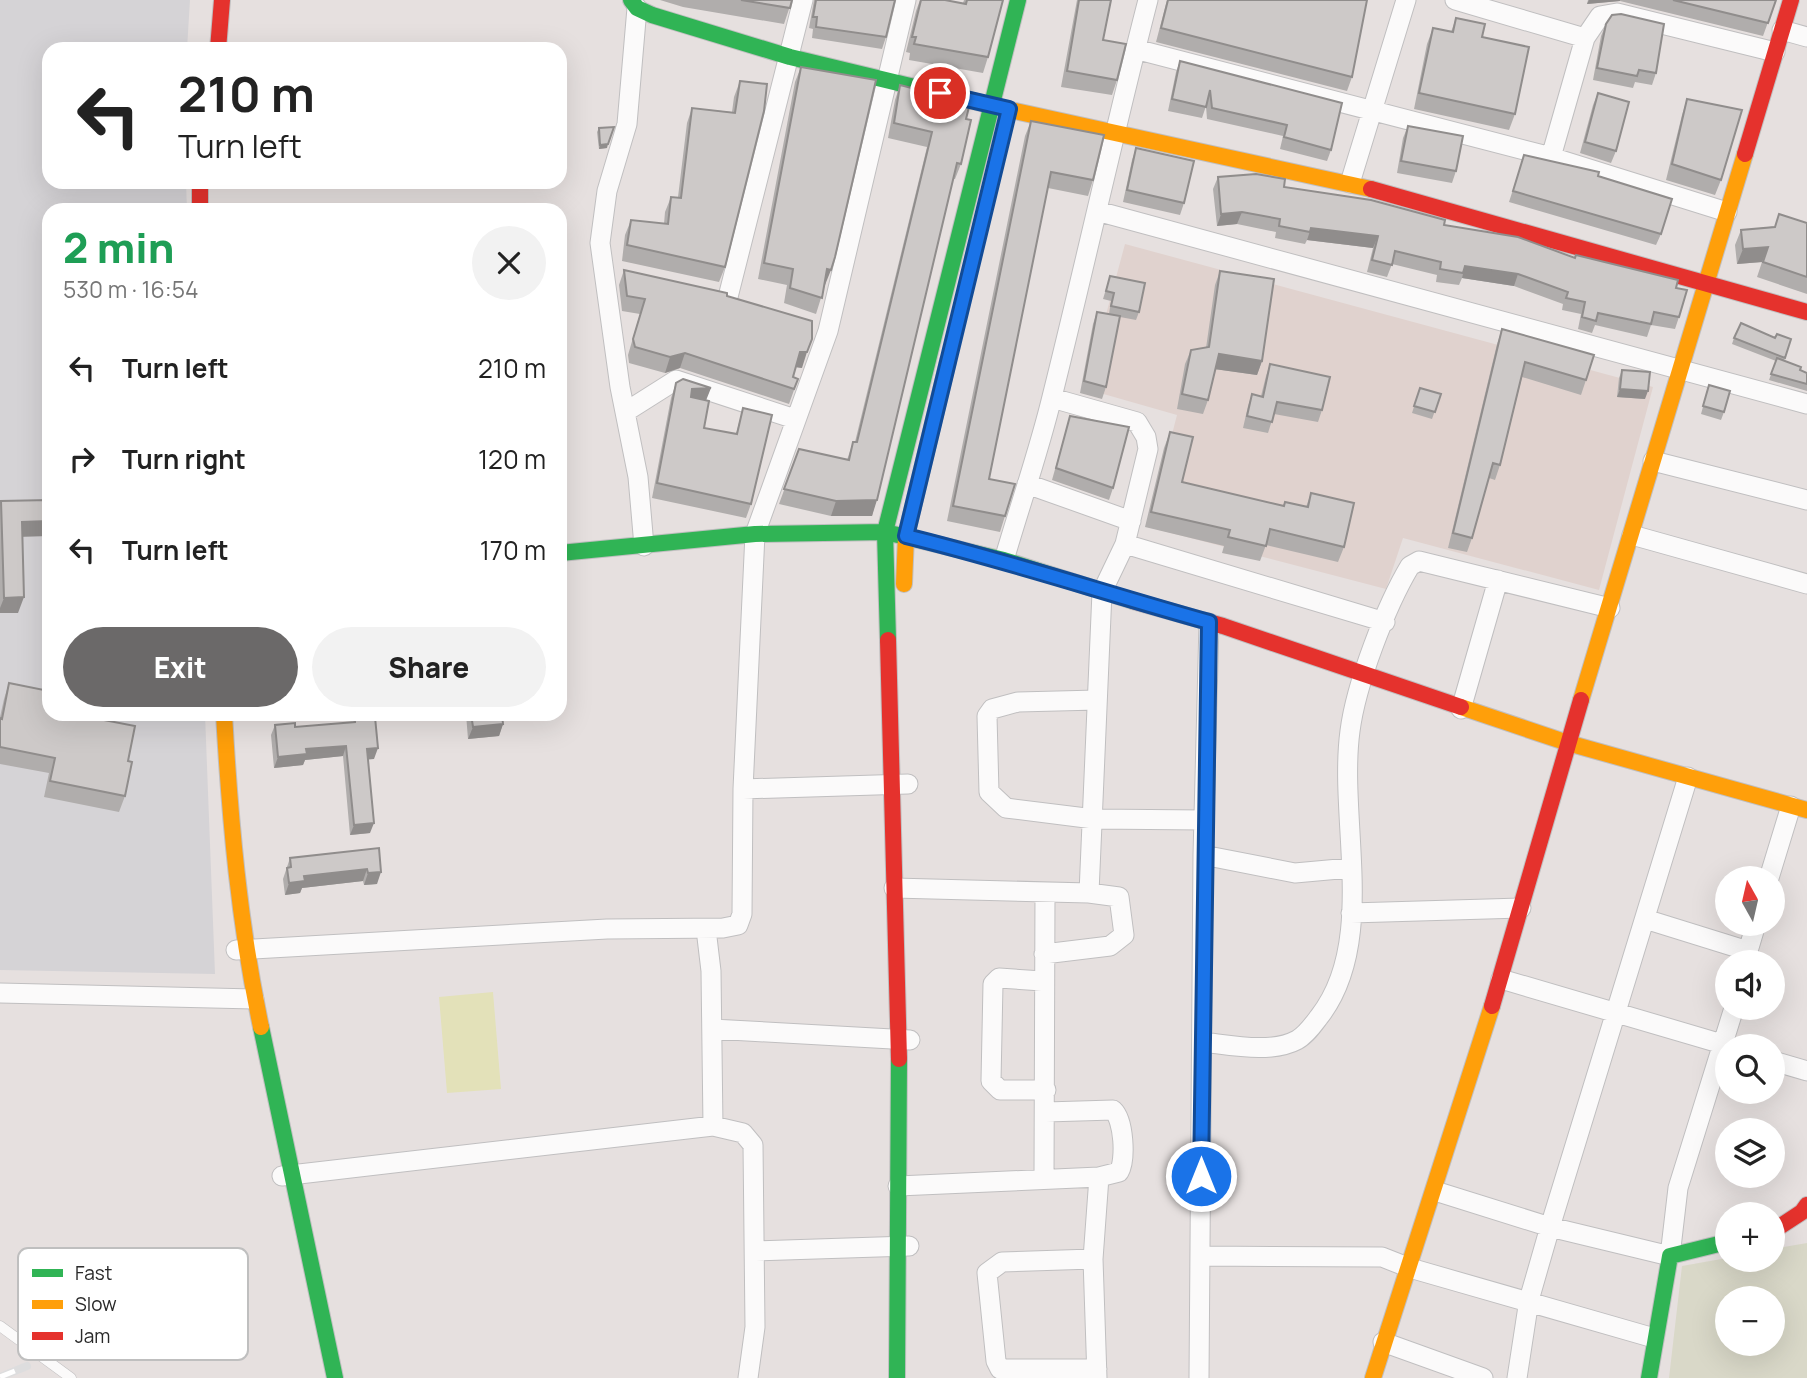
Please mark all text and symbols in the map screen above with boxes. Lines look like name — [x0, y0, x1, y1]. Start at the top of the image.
text: 210 m — [178, 60, 315, 127]
pin — [910, 63, 970, 123]
icon: left — [63, 70, 154, 161]
icon: arrive — [921, 74, 959, 112]
text: Turn left — [178, 124, 302, 168]
text: 2 min — [63, 218, 174, 276]
button: close — [472, 226, 546, 300]
text: 530 m · 16:54 — [63, 273, 199, 305]
icon: left — [63, 349, 101, 387]
text: Turn left — [122, 350, 229, 386]
text: 210 m — [478, 350, 546, 386]
icon: right — [63, 440, 101, 478]
text: Turn right — [122, 441, 246, 477]
text: 120 m — [478, 441, 546, 477]
icon: left — [63, 531, 101, 569]
text: Turn left — [122, 532, 229, 568]
text: 170 m — [480, 532, 546, 568]
button: Exit — [63, 627, 298, 707]
button: Share — [312, 627, 546, 707]
north arrow — [1715, 866, 1785, 936]
map controls — [1715, 866, 1785, 1356]
button: sound — [1715, 950, 1785, 1020]
button: search — [1715, 1034, 1785, 1104]
button: layers — [1715, 1118, 1785, 1188]
position arrow — [1164, 1139, 1238, 1213]
button: + — [1715, 1202, 1785, 1272]
legend — [18, 1248, 248, 1360]
text: Fast — [75, 1260, 112, 1286]
button: − — [1715, 1286, 1785, 1356]
text: Slow — [75, 1291, 117, 1317]
text: Jam — [75, 1323, 110, 1349]

